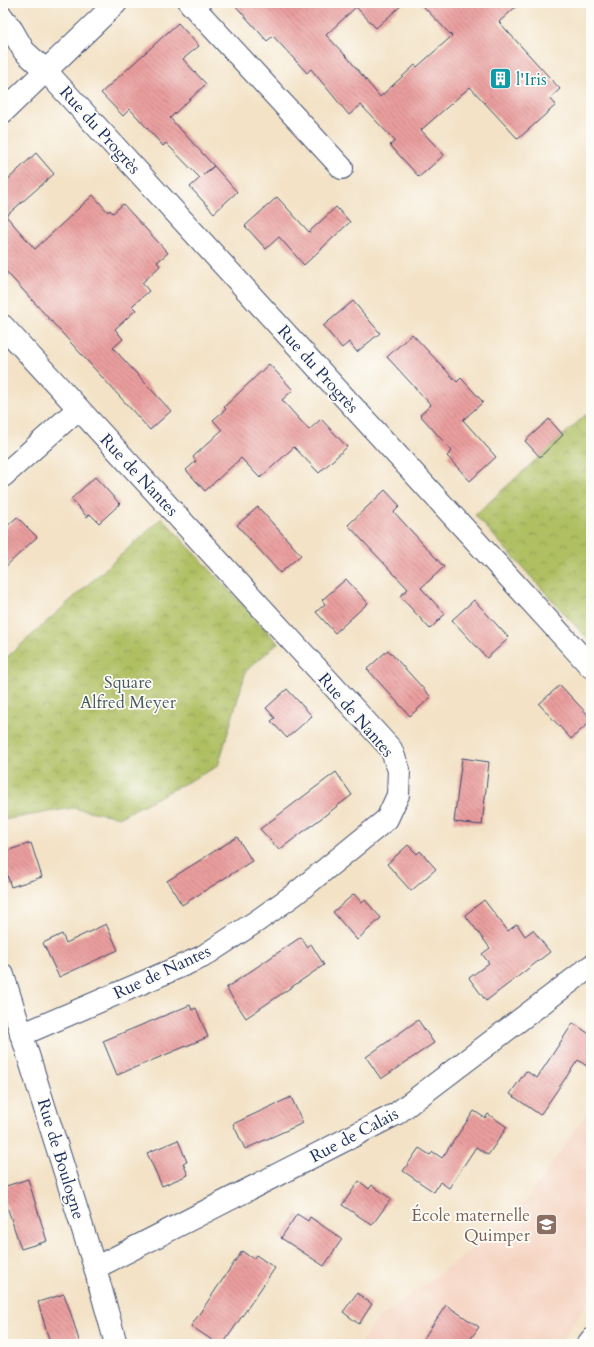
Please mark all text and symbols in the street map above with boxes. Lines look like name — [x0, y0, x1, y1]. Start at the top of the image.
building icon: l'Iris — [488, 66, 514, 92]
place label: l'Iris — [516, 68, 547, 91]
street label: Rue du Progrès — [54, 81, 146, 179]
street label: Rue du Progrès — [272, 320, 364, 418]
street label: Rue de Nantes — [95, 429, 183, 521]
street label: Rue de Nantes — [313, 668, 399, 762]
park label: Square Alfred Meyer — [80, 671, 177, 714]
street label: Rue de Nantes — [110, 939, 215, 1005]
street label: Rue de Boulogne — [32, 1096, 90, 1222]
street label: Rue de Calais — [306, 1102, 403, 1168]
place label: École maternelle Quimper — [411, 1204, 531, 1247]
school or university icon: École maternelle Quimper — [533, 1212, 559, 1238]

